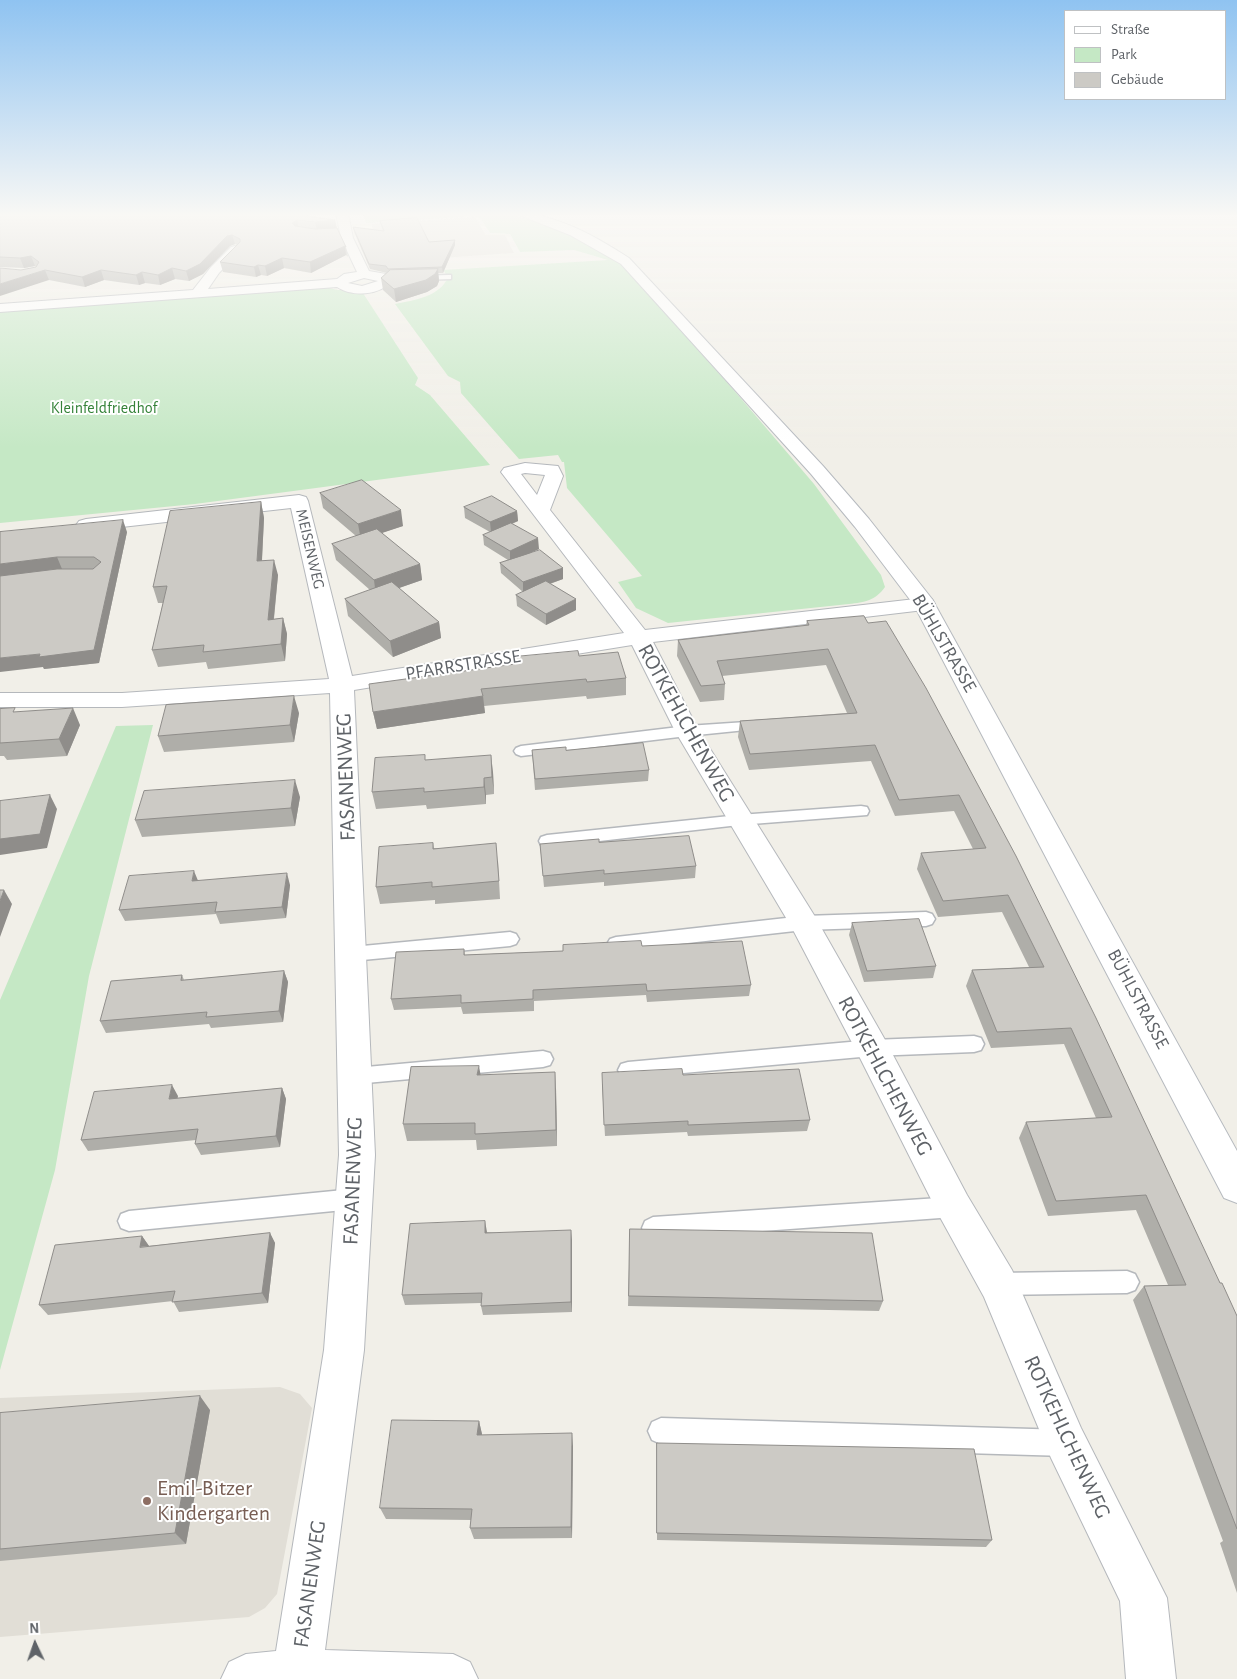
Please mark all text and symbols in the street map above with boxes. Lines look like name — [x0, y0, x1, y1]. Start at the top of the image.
legend — [1064, 10, 1227, 100]
text: Straße — [1111, 22, 1150, 37]
text: Park — [1111, 47, 1137, 62]
text: Gebäude — [1111, 72, 1164, 87]
park label: Kleinfeldfriedhof — [51, 398, 157, 418]
street label: MEISENWEG — [291, 507, 329, 591]
street label: BÜHLSTRASSE — [907, 590, 981, 696]
street label: ROTKEHLCHENWEG — [632, 639, 740, 807]
street label: PFARRSTRASSE — [404, 645, 522, 685]
street label: FASANENWEG — [331, 712, 361, 842]
street label: BÜHLSTRASSE — [1102, 945, 1174, 1053]
street label: ROTKEHLCHENWEG — [832, 992, 938, 1160]
street label: FASANENWEG — [338, 1116, 368, 1246]
street label: ROTKEHLCHENWEG — [1018, 1351, 1116, 1523]
place label: Emil-Bitzer Kindergarten — [157, 1475, 270, 1526]
marker: Emil-Bitzer Kindergarten — [141, 1495, 153, 1507]
street label: FASANENWEG — [288, 1519, 332, 1649]
north arrow — [10, 1619, 60, 1669]
text: N — [29, 1622, 39, 1636]

